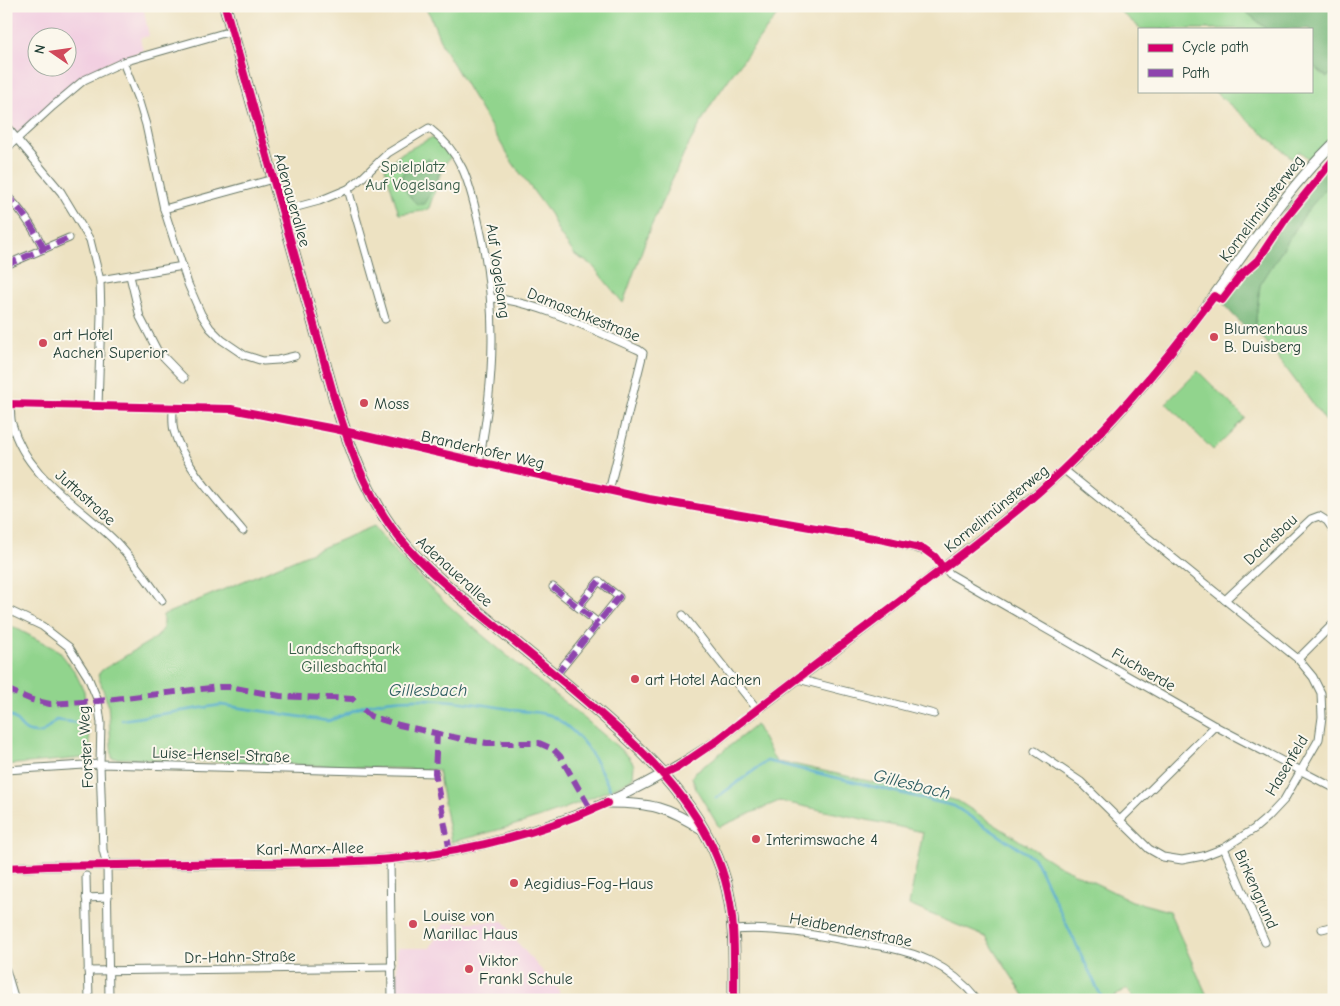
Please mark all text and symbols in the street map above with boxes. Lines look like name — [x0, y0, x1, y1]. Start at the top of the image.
north arrow — [28, 28, 78, 78]
legend — [1138, 28, 1312, 92]
text: Cycle path — [1182, 38, 1249, 56]
text: N — [31, 43, 49, 56]
text: Path — [1182, 64, 1210, 82]
street label: Adenauerallee — [270, 151, 314, 249]
street label: Kornelimünsterweg — [1216, 152, 1308, 266]
park label: Spielplatz Auf Vogelsang — [365, 158, 461, 194]
street label: Auf Vogelsang — [482, 223, 514, 320]
street label: Damaschkestraße — [525, 284, 643, 346]
place label: Blumenhaus B. Duisberg — [1224, 320, 1308, 356]
place label: art Hotel Aachen Superior — [53, 326, 168, 362]
marker: Blumenhaus B. Duisberg — [1208, 331, 1220, 343]
marker: art Hotel Aachen Superior — [37, 337, 49, 349]
place label: Moss — [374, 395, 409, 413]
marker: Moss — [358, 397, 370, 409]
street label: Branderhofer Weg — [419, 427, 546, 473]
street label: Kornelimünsterweg — [941, 461, 1052, 556]
street label: Juttastraße — [52, 466, 119, 529]
street label: Dachsbau — [1240, 511, 1301, 569]
street label: Adenauerallee — [412, 533, 496, 611]
park label: Landschaftspark Gillesbachtal — [288, 640, 400, 676]
street label: Fuchserde — [1108, 644, 1179, 695]
place label: art Hotel Aachen — [645, 671, 761, 689]
marker: art Hotel Aachen — [629, 673, 641, 685]
water label: Gillesbach — [389, 680, 467, 701]
street label: Forster Weg — [75, 705, 97, 789]
street label: Hasenfeld — [1262, 732, 1312, 799]
street label: Luise-Hensel-Straße — [152, 744, 290, 766]
water label: Gillesbach — [871, 765, 953, 804]
place label: Interimswache 4 — [766, 831, 878, 849]
marker: Interimswache 4 — [750, 833, 762, 845]
street label: Karl-Marx-Allee — [256, 839, 364, 859]
street label: Birkengrund — [1231, 847, 1281, 932]
place label: Aegidius-Fog-Haus — [524, 875, 653, 893]
marker: Aegidius-Fog-Haus — [508, 877, 520, 889]
place label: Louise von Marillac Haus — [423, 907, 518, 943]
street label: Heidbendenstraße — [788, 909, 914, 951]
marker: Louise von Marillac Haus — [407, 918, 419, 930]
street label: Dr.-Hahn-Straße — [184, 947, 296, 967]
place label: Viktor Frankl Schule — [479, 952, 573, 988]
marker: Viktor Frankl Schule — [463, 963, 475, 975]

